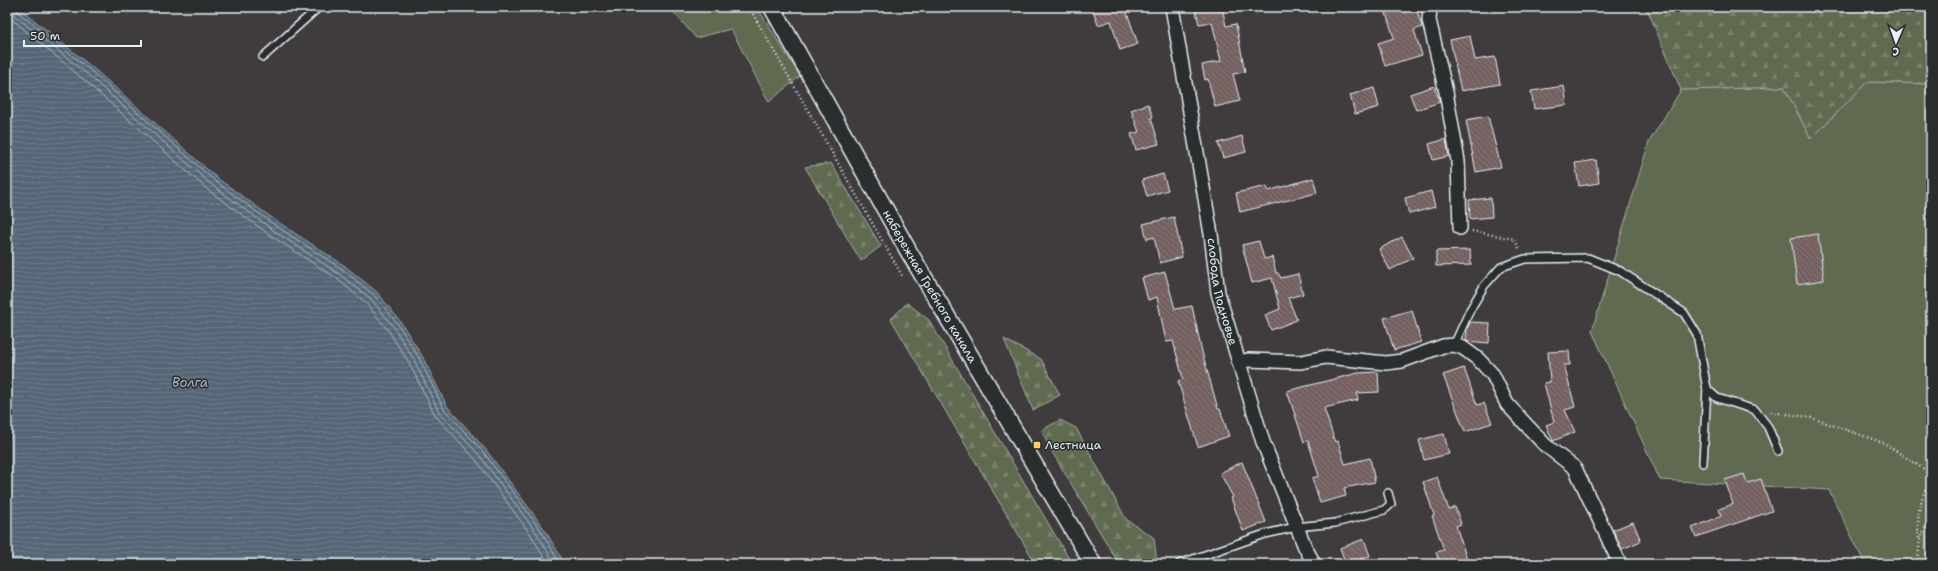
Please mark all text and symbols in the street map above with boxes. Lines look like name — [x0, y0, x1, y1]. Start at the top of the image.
scale bar — [24, 22, 141, 48]
north arrow — [1876, 22, 1916, 62]
text: 50 m — [30, 28, 60, 44]
text: С — [1892, 44, 1899, 59]
street label: набережная Гребного канала — [879, 207, 981, 366]
street label: слобода Подновье — [1204, 237, 1241, 347]
water label: Волга — [172, 374, 208, 391]
place label: Лестница — [1045, 437, 1102, 453]
marker: Лестница — [1032, 440, 1042, 450]

